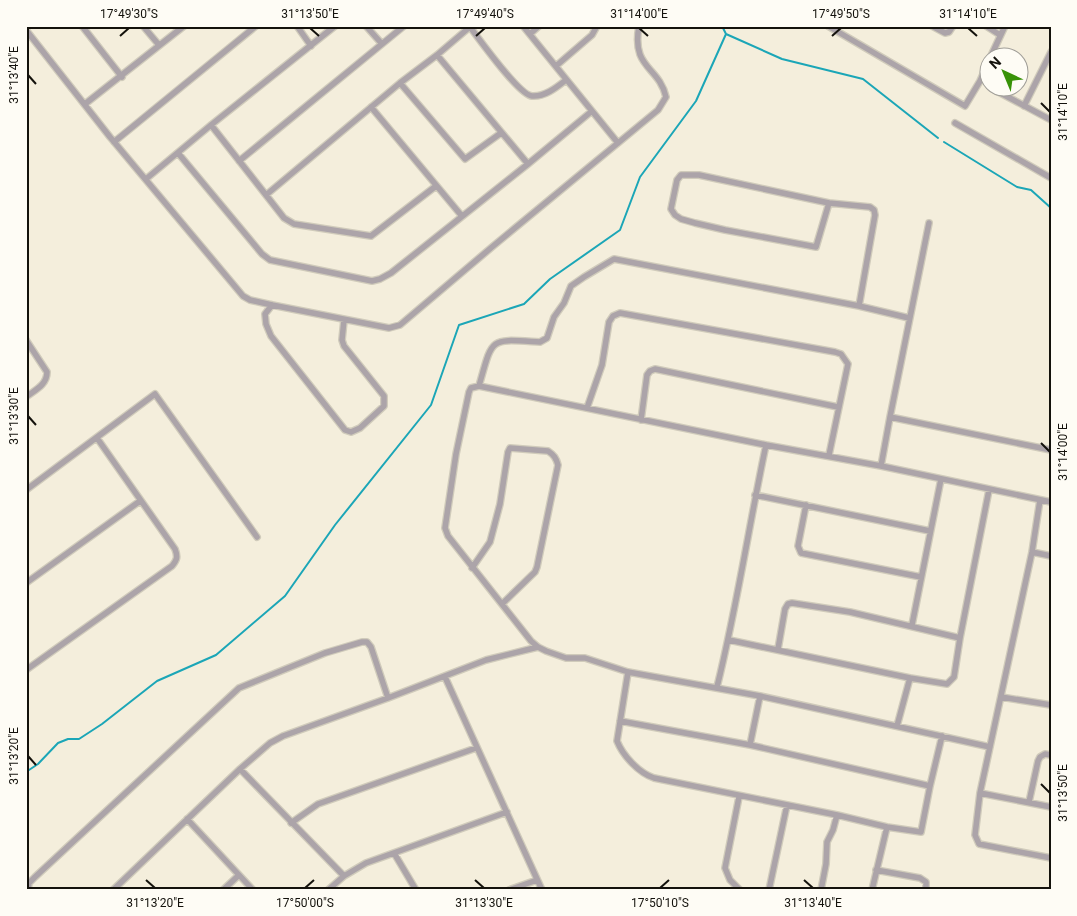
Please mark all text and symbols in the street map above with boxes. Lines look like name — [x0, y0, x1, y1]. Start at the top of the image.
text: 17°49'30"S — [100, 7, 158, 21]
text: 31°13'50"E — [281, 7, 339, 21]
text: 17°49'40"S — [456, 7, 514, 21]
text: 31°14'00"E — [610, 7, 668, 21]
text: 17°49'50"S — [812, 7, 870, 21]
text: 31°14'10"E — [939, 7, 997, 21]
text: 31°13'40"E — [7, 46, 21, 104]
north arrow — [980, 48, 1030, 98]
text: N — [986, 53, 1004, 72]
text: 31°14'10"E — [1056, 83, 1070, 141]
text: 31°13'30"E — [7, 387, 21, 445]
text: 31°14'00"E — [1056, 423, 1070, 481]
text: 31°13'20"E — [7, 727, 21, 785]
text: 31°13'50"E — [1056, 764, 1070, 822]
text: 31°13'20"E — [126, 896, 184, 910]
text: 17°50'00"S — [276, 896, 334, 910]
text: 31°13'30"E — [455, 896, 513, 910]
text: 17°50'10"S — [631, 896, 689, 910]
text: 31°13'40"E — [784, 896, 842, 910]

